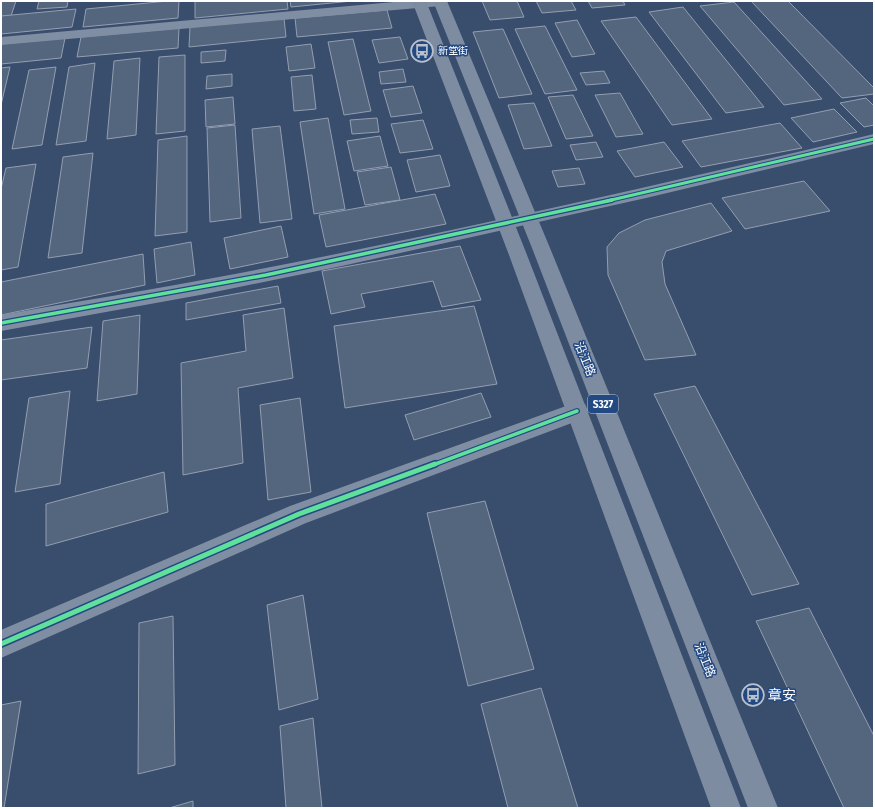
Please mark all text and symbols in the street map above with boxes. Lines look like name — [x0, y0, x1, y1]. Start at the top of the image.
bus stop icon: 新堂街 — [409, 38, 435, 64]
place label: 新堂街 — [438, 45, 468, 57]
street label: 沿江路 — [572, 340, 598, 378]
road number: S327 — [588, 395, 618, 413]
street label: 沿江路 — [692, 641, 718, 679]
bus stop icon: 章安 — [740, 682, 766, 708]
place label: 章安 — [768, 687, 796, 704]

